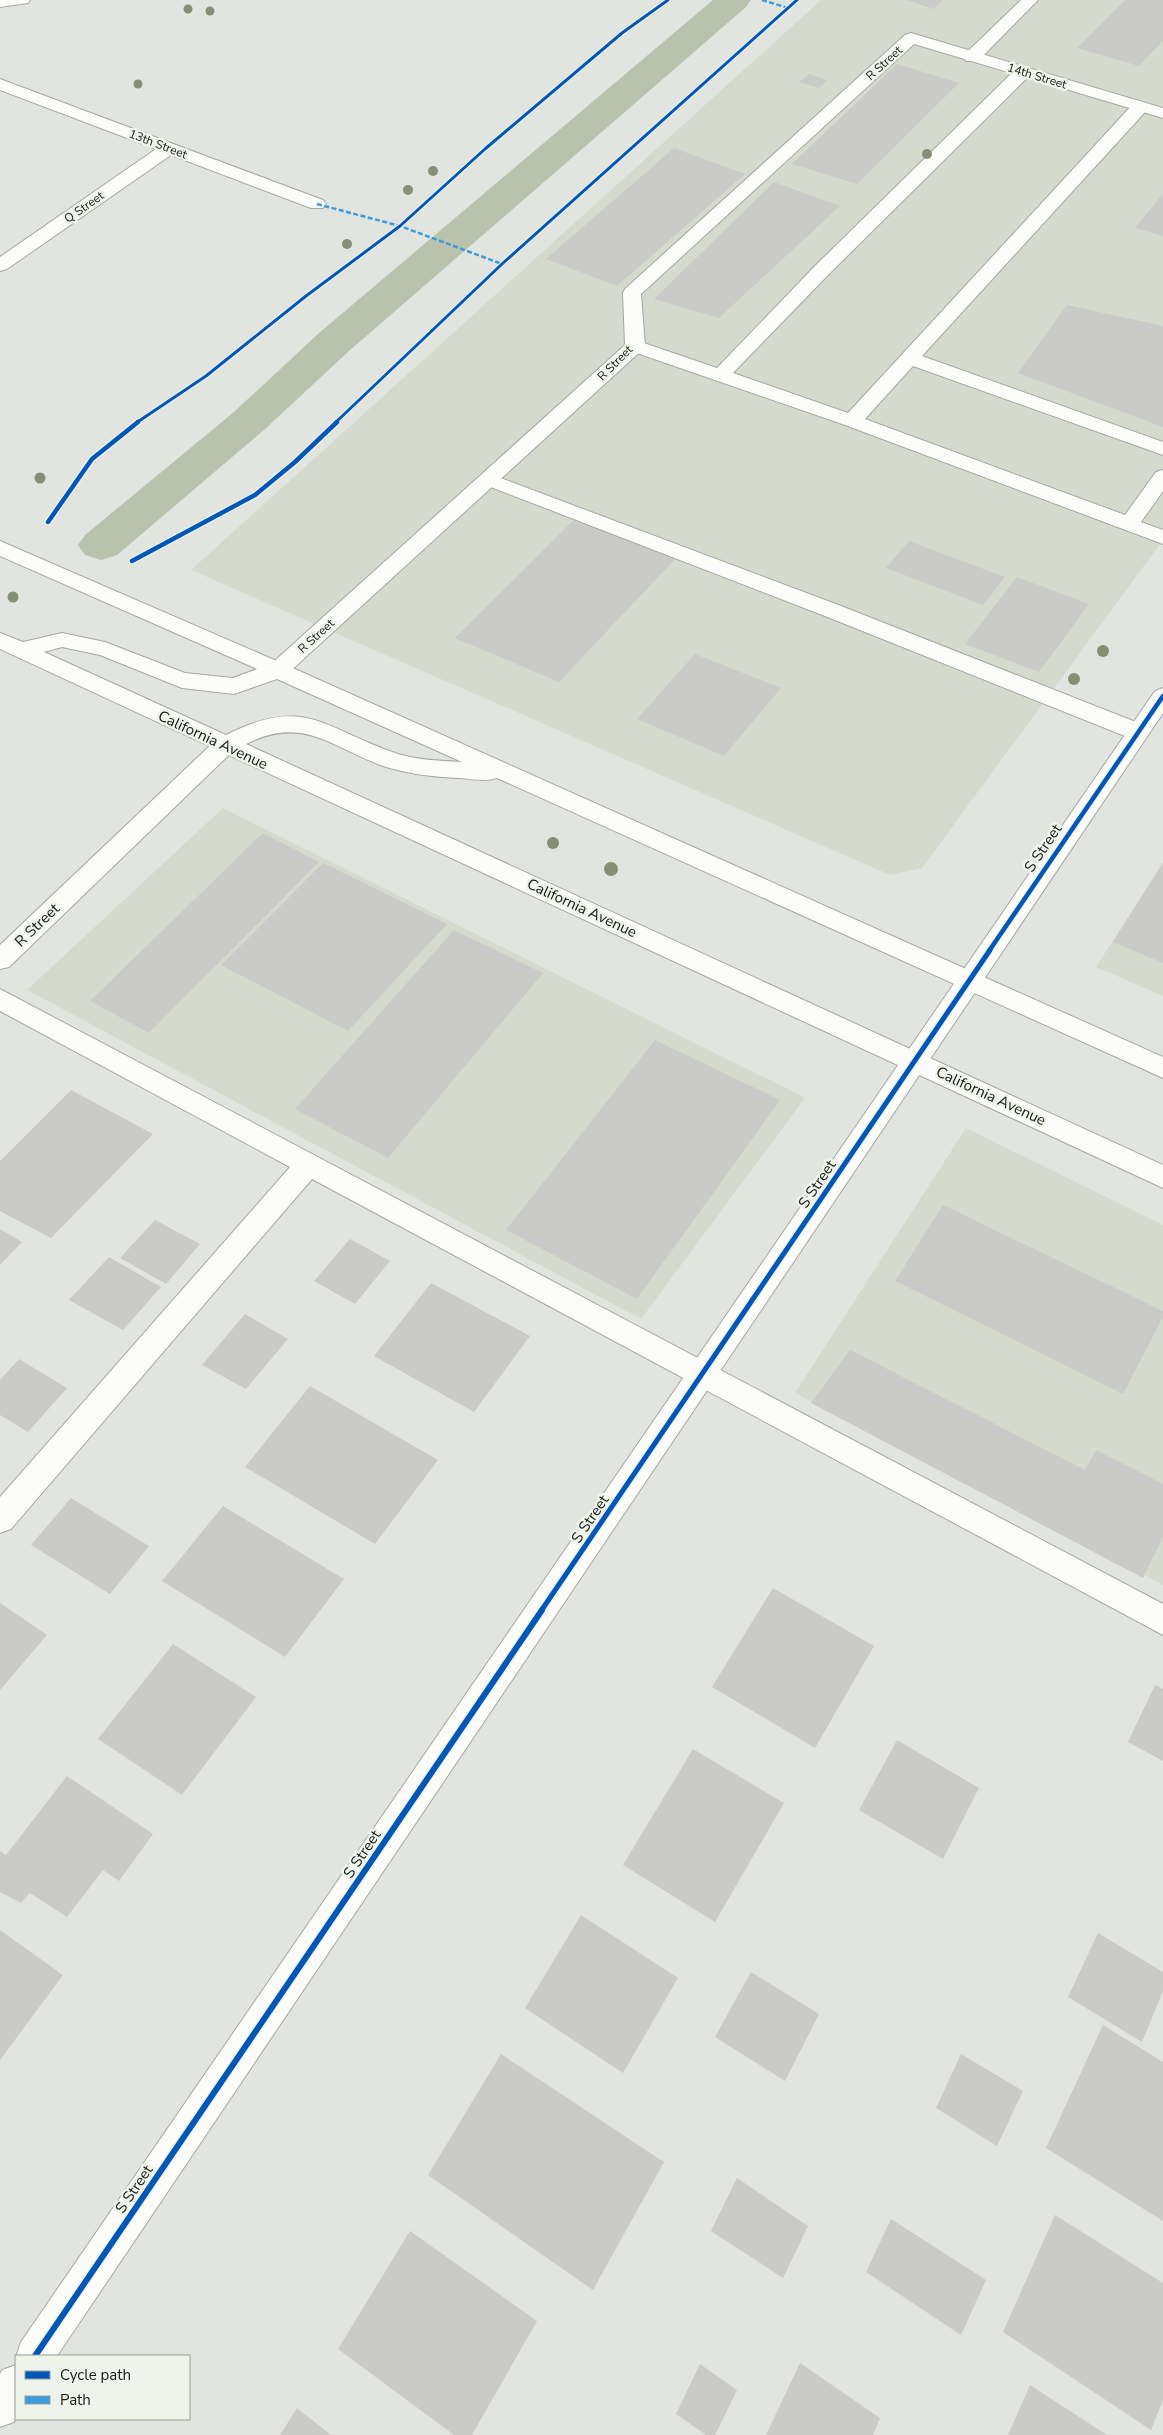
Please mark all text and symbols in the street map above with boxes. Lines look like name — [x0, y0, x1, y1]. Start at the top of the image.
street label: R Street — [862, 42, 906, 84]
street label: 14th Street — [1005, 59, 1069, 93]
street label: 13th Street — [127, 126, 190, 163]
street label: Q Street — [61, 187, 108, 226]
street label: R Street — [594, 341, 637, 384]
street label: R Street — [294, 615, 338, 657]
street label: California Avenue — [155, 706, 271, 774]
street label: S Street — [1020, 819, 1067, 876]
street label: California Avenue — [524, 874, 640, 942]
street label: R Street — [10, 898, 64, 951]
street label: California Avenue — [933, 1062, 1049, 1130]
street label: S Street — [794, 1155, 841, 1212]
street label: S Street — [567, 1490, 614, 1547]
street label: S Street — [339, 1825, 386, 1882]
street label: S Street — [111, 2160, 158, 2217]
legend — [15, 2355, 190, 2420]
text: Cycle path — [60, 2365, 131, 2385]
text: Path — [60, 2390, 91, 2410]

